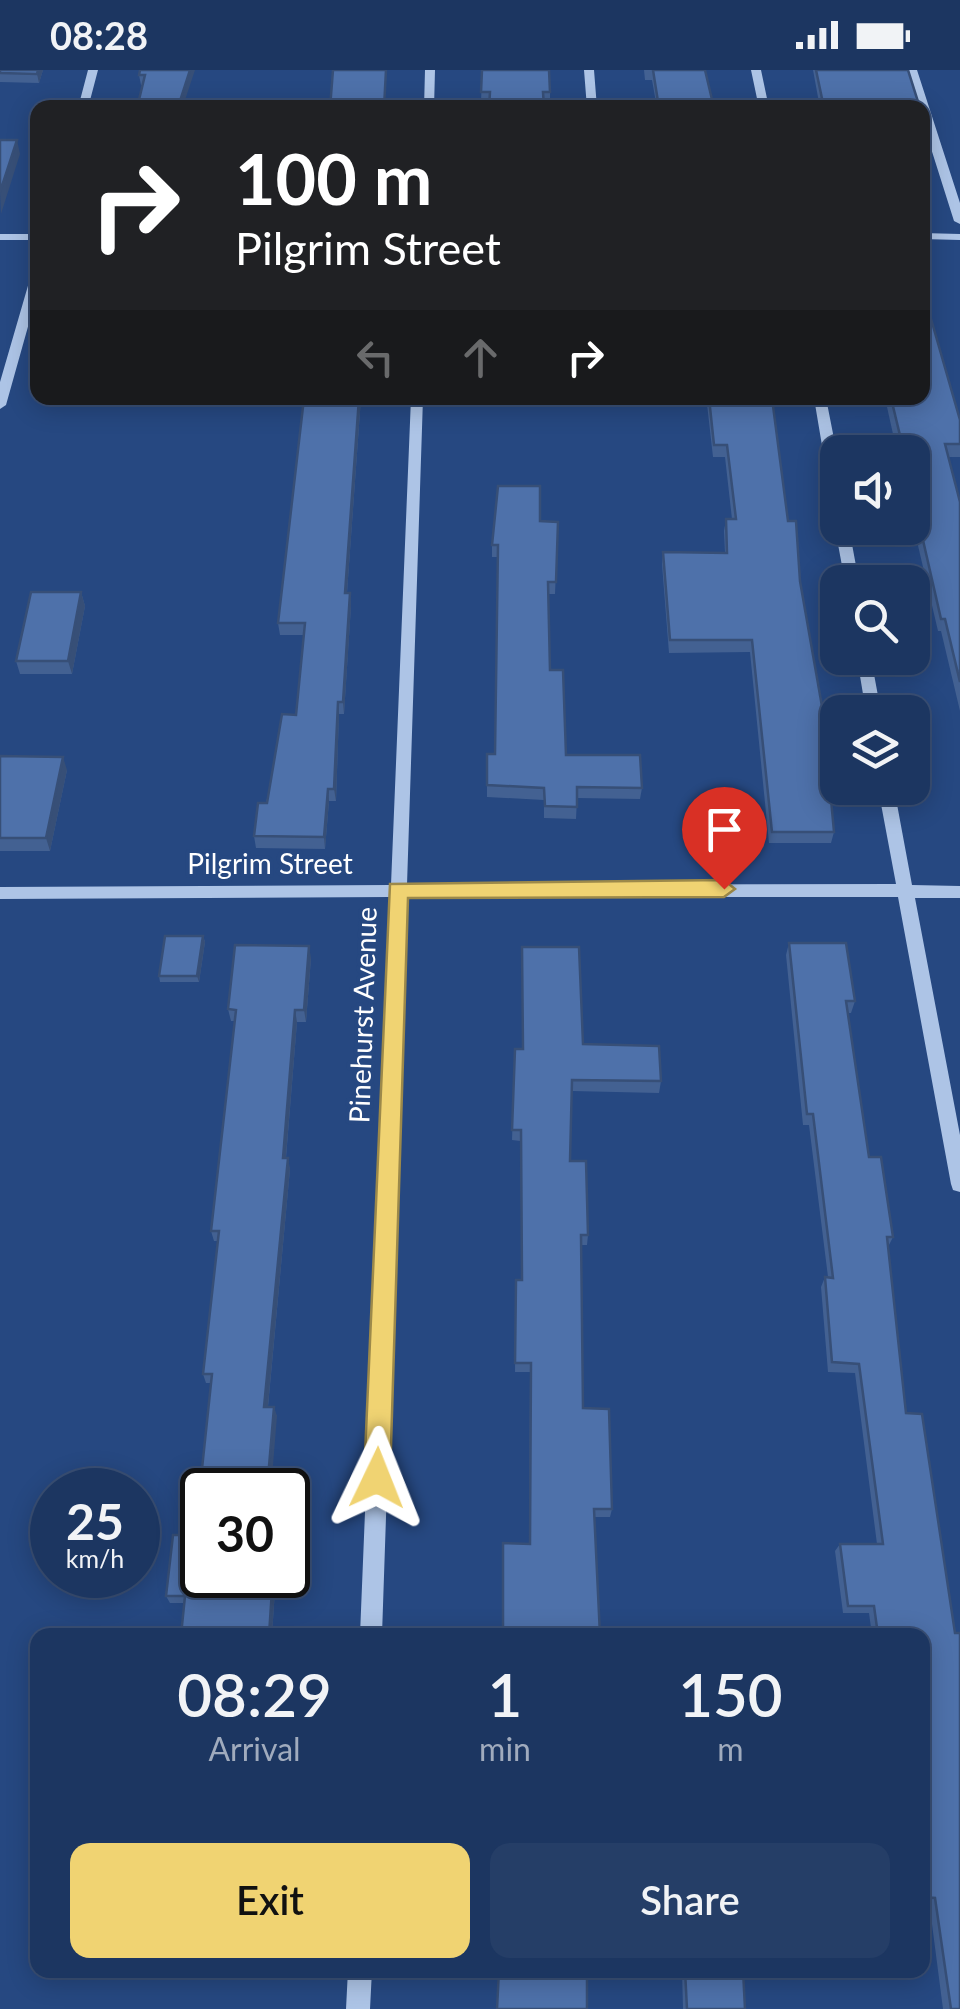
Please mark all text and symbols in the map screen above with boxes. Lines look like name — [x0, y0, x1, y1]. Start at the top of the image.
text: 08:28 — [50, 12, 148, 58]
text: 100 m — [235, 136, 432, 220]
icon: right — [70, 140, 200, 270]
text: Pilgrim Street — [235, 221, 501, 275]
icon: left — [348, 330, 403, 385]
icon: ahead — [453, 330, 508, 385]
icon: right — [558, 330, 613, 385]
map controls — [820, 435, 930, 805]
button: sound — [820, 435, 930, 545]
button: search — [820, 565, 930, 675]
button: layers — [820, 695, 930, 805]
pin — [682, 787, 767, 890]
icon: arrive — [697, 802, 752, 857]
street label: Pilgrim Street — [187, 846, 353, 880]
street label: Pinehurst Avenue — [341, 906, 383, 1124]
position arrow — [325, 1426, 429, 1530]
speed limit sign: 30 — [180, 1468, 310, 1598]
text: 25 — [66, 1491, 124, 1551]
text: km/h — [66, 1543, 124, 1573]
text: 08:29 — [177, 1658, 332, 1730]
text: 1 — [488, 1658, 522, 1730]
text: 150 — [678, 1658, 783, 1730]
text: Arrival — [208, 1729, 301, 1768]
text: min — [479, 1729, 531, 1768]
text: m — [717, 1729, 744, 1768]
button: Exit — [70, 1843, 470, 1958]
button: Share — [490, 1843, 890, 1958]

